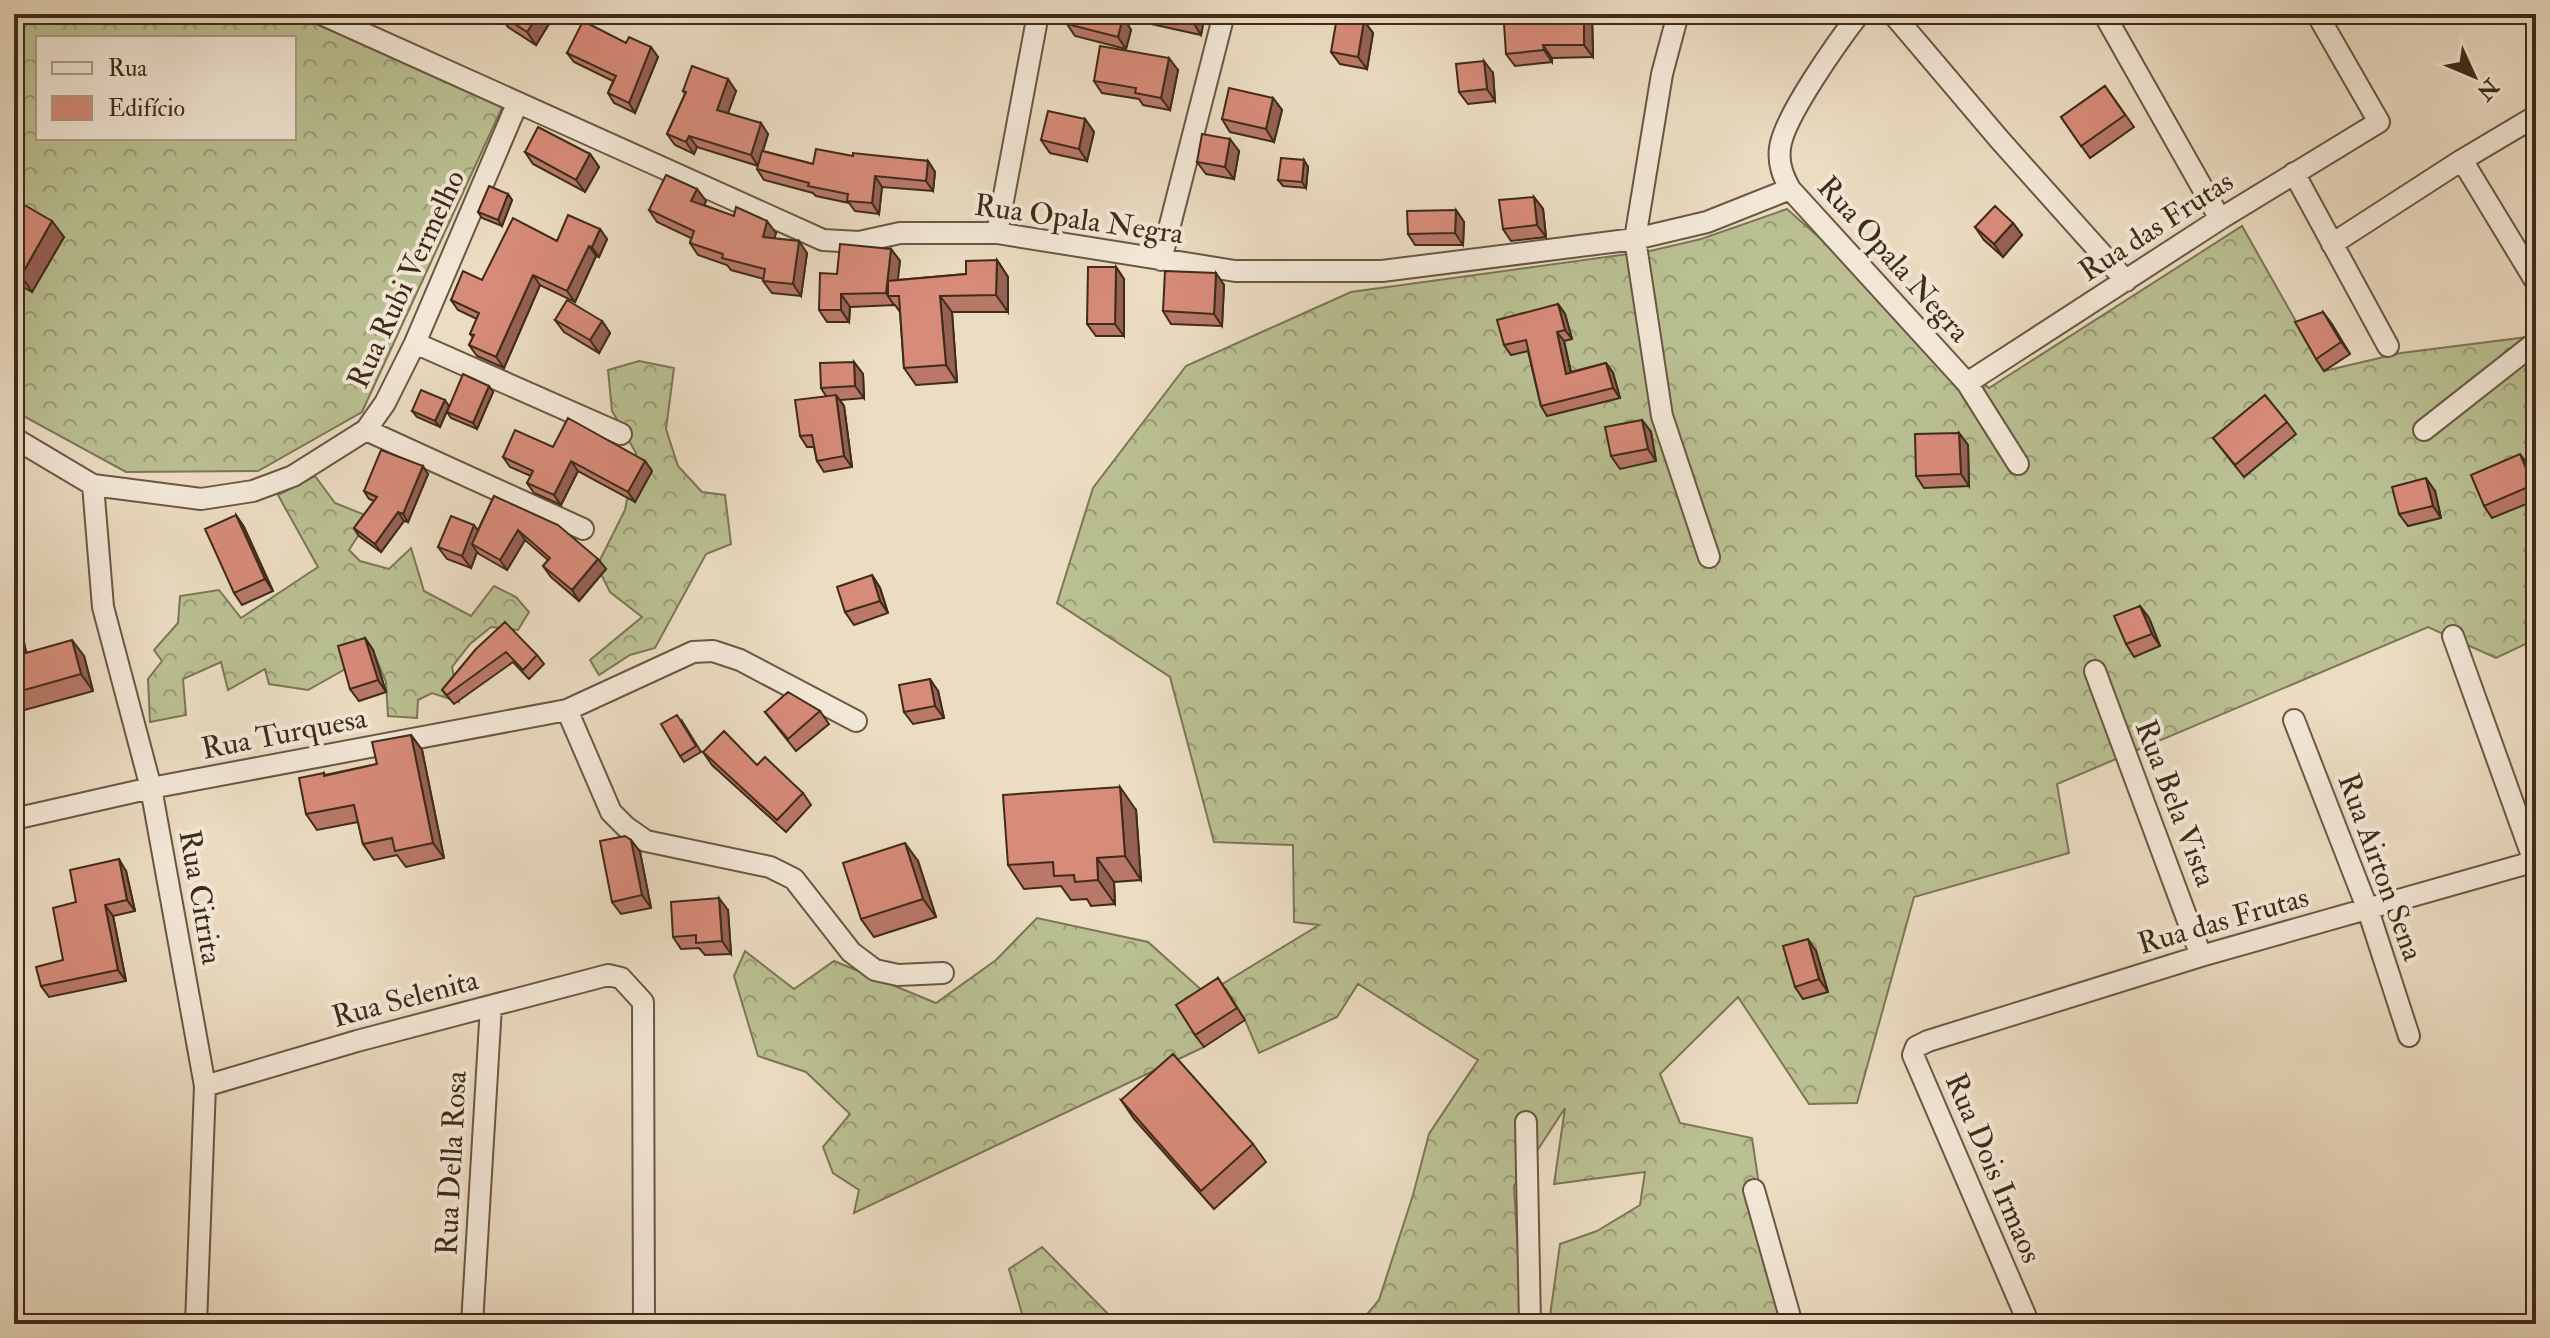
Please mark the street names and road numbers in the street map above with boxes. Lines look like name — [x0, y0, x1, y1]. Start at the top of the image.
street label: Rua das Frutas — [2072, 163, 2240, 290]
street label: Rua Rubi Vermelho — [340, 164, 473, 394]
street label: Rua Opala Negra — [1809, 169, 1978, 350]
street label: Rua Opala Negra — [972, 187, 1186, 253]
street label: Rua Turquesa — [198, 699, 371, 768]
street label: Rua Bela Vista — [2127, 715, 2224, 892]
street label: Rua Airton Sena — [2330, 769, 2432, 966]
street label: Rua Citrita — [171, 827, 231, 968]
street label: Rua das Frutas — [2133, 878, 2313, 963]
street label: Rua Selenita — [328, 961, 483, 1036]
street label: Rua Dois Irmaos — [1937, 1068, 2050, 1269]
street label: Rua Della Rosa — [428, 1069, 475, 1256]

